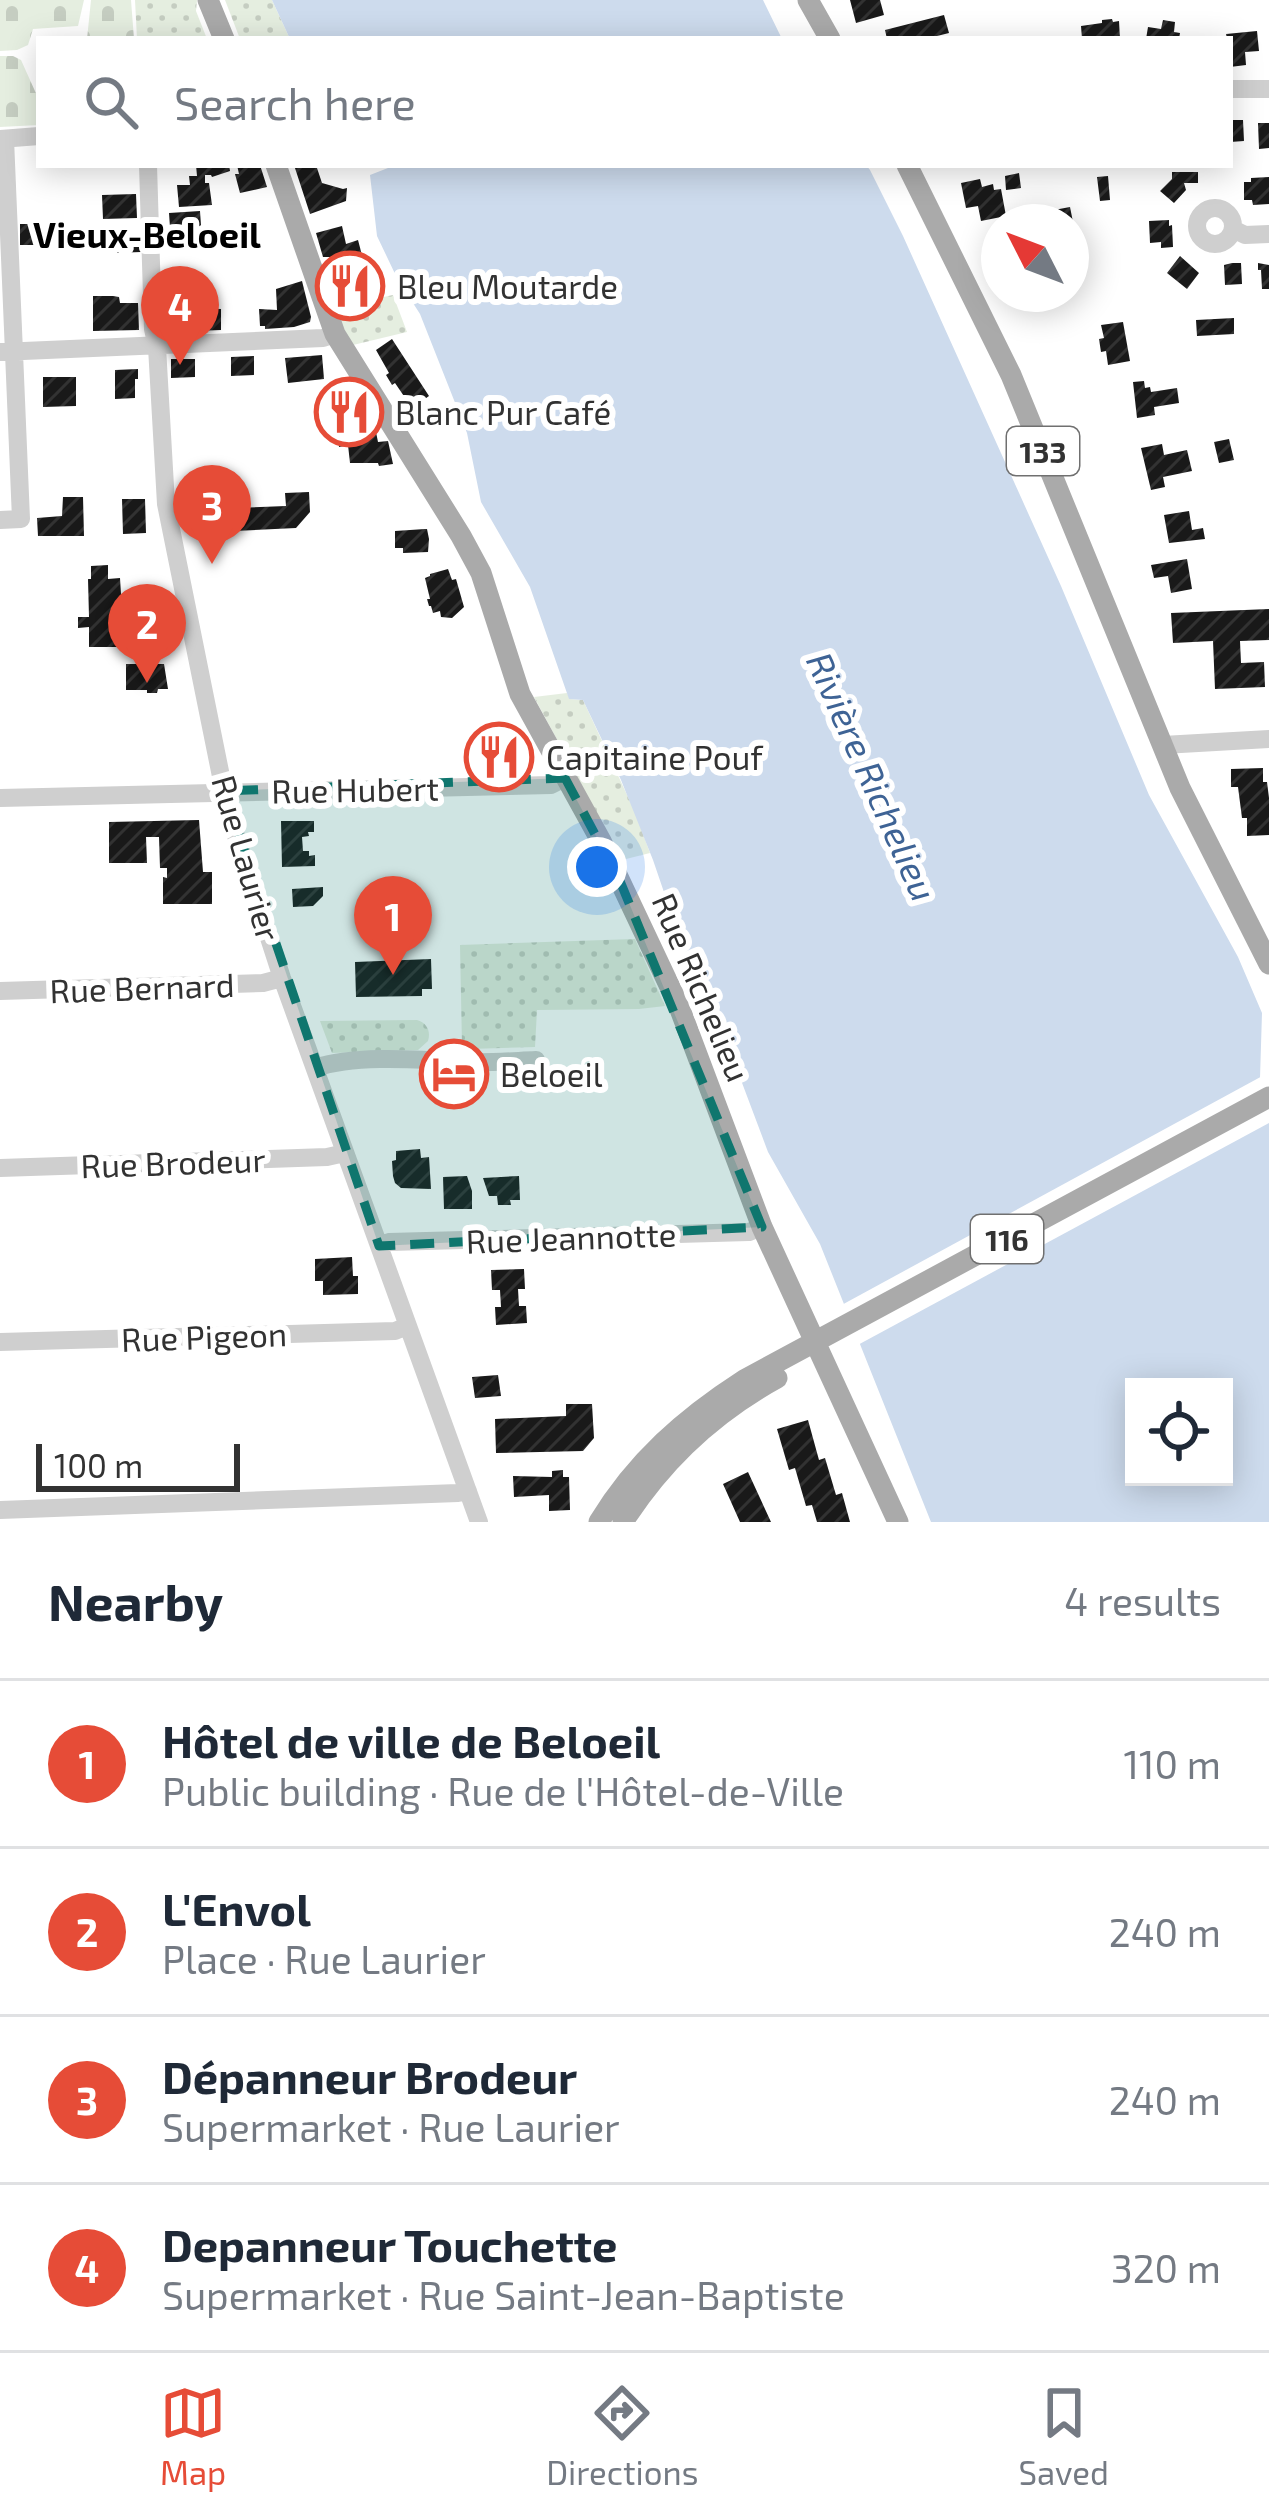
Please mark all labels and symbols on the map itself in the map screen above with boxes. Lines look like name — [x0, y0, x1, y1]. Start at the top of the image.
north arrow — [981, 204, 1089, 312]
district label: Vieux-Beloeil — [33, 212, 261, 255]
restaurant icon: Bleu Moutarde — [315, 251, 385, 321]
pin: 4 — [141, 266, 219, 365]
place label: Bleu Moutarde — [397, 266, 618, 306]
restaurant icon: Blanc Pur Café — [314, 377, 384, 447]
place label: Blanc Pur Café — [395, 392, 611, 432]
road number: 133 — [1007, 427, 1079, 475]
pin: 3 — [173, 465, 251, 564]
pin: 2 — [108, 584, 186, 683]
water label: Rivière Richelieu — [799, 645, 947, 907]
restaurant icon: Capitaine Pouf — [464, 722, 534, 792]
place label: Capitaine Pouf — [546, 737, 764, 777]
street label: Rue Hubert — [271, 768, 439, 810]
street label: Rue Laurier — [204, 771, 290, 945]
your location — [567, 837, 627, 897]
pin: 1 — [354, 876, 432, 975]
street label: Rue Richelieu — [644, 887, 760, 1087]
street label: Rue Bernard — [49, 964, 235, 1010]
hotel icon: Beloeil — [419, 1039, 489, 1109]
place label: Beloeil — [500, 1054, 603, 1094]
street label: Rue Brodeur — [80, 1139, 266, 1185]
street label: Rue Jeannotte — [465, 1213, 677, 1261]
road number: 116 — [971, 1215, 1043, 1263]
street label: Rue Pigeon — [120, 1313, 288, 1359]
scale bar — [36, 1438, 240, 1491]

